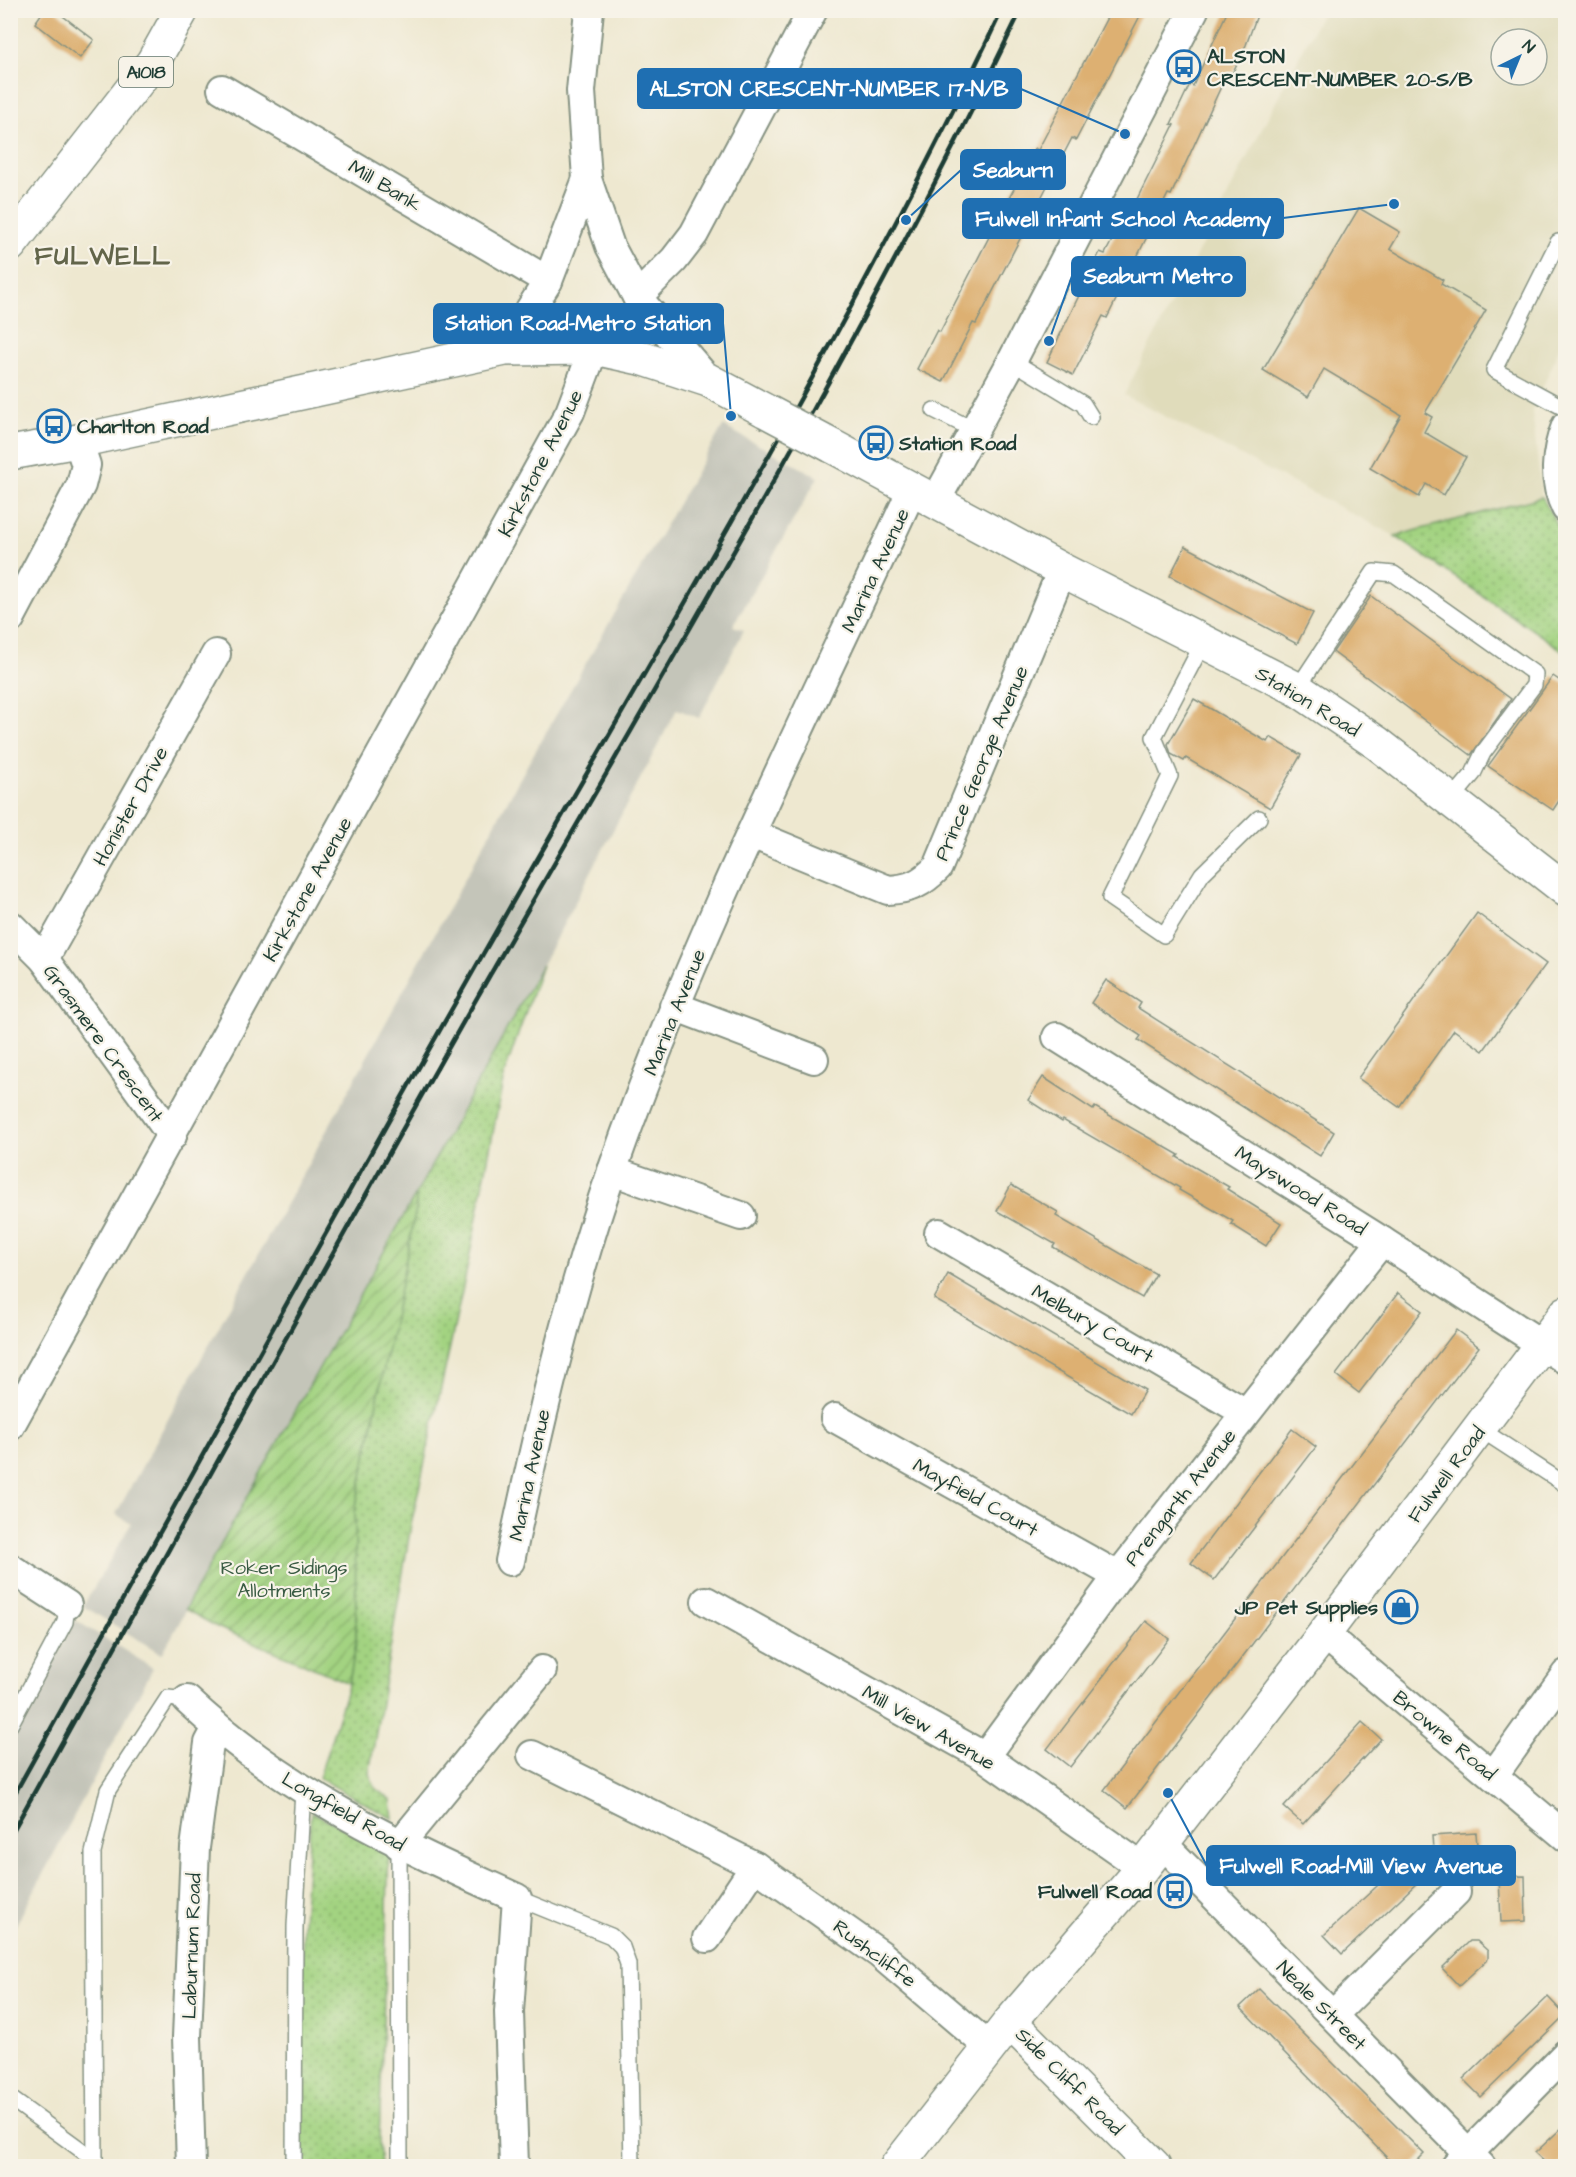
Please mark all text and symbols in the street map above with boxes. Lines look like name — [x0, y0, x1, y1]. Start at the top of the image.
north arrow — [1489, 27, 1549, 87]
text: N — [1517, 35, 1540, 58]
place label: ALSTON CRESCENT-NUMBER 20-S/B — [1207, 43, 1473, 94]
bus stop icon: ALSTON CRESCENT-NUMBER 20-S/B — [1166, 49, 1202, 85]
road number: A1018 — [119, 57, 173, 87]
callout: ALSTON CRESCENT-NUMBER 17-N/B — [638, 69, 1021, 108]
text: ALSTON CRESCENT-NUMBER 17-N/B — [650, 75, 1009, 104]
callout: Seaburn — [961, 150, 1065, 189]
street label: Mill Bank — [343, 153, 426, 219]
text: Seaburn — [972, 156, 1054, 185]
callout: Fulwell Infant School Academy — [963, 199, 1283, 238]
text: Fulwell Infant School Academy — [975, 205, 1271, 237]
district label: FULWELL — [35, 238, 171, 274]
callout: Seaburn Metro — [1072, 257, 1245, 296]
text: Seaburn Metro — [1082, 262, 1233, 291]
callout: Station Road-Metro Station — [434, 304, 723, 343]
text: Station Road-Metro Station — [444, 309, 711, 338]
street label: Kirkstone Avenue — [492, 385, 590, 542]
bus stop icon: Charlton Road — [36, 408, 72, 444]
place label: Charlton Road — [77, 413, 209, 441]
bus stop icon: Station Road — [858, 425, 894, 461]
place label: Station Road — [898, 430, 1017, 458]
street label: Marina Avenue — [835, 504, 917, 637]
street label: Station Road — [1250, 660, 1365, 744]
street label: Prince George Avenue — [928, 661, 1037, 866]
street label: Honister Drive — [86, 742, 175, 871]
street label: Kirkstone Avenue — [256, 812, 359, 967]
street label: Marina Avenue — [637, 945, 713, 1080]
street label: Grasmere Crescent — [36, 959, 170, 1128]
street label: Mayswood Road — [1229, 1139, 1372, 1243]
street label: Melbury Court — [1026, 1278, 1159, 1371]
street label: Marina Avenue — [502, 1407, 558, 1544]
street label: Fulwell Road — [1401, 1421, 1492, 1529]
street label: Prengarth Avenue — [1118, 1423, 1244, 1573]
street label: Mayfield Court — [907, 1452, 1043, 1545]
park label: Roker Sidings Allotments — [220, 1554, 348, 1605]
shop icon: JP Pet Supplies — [1383, 1589, 1419, 1625]
place label: JP Pet Supplies — [1234, 1594, 1378, 1622]
street label: Mill View Avenue — [857, 1678, 1000, 1777]
street label: Browne Road — [1387, 1684, 1502, 1787]
street label: Longfield Road — [276, 1765, 410, 1859]
callout: Fulwell Road-Mill View Avenue — [1207, 1846, 1515, 1885]
text: Fulwell Road-Mill View Avenue — [1219, 1852, 1503, 1881]
street label: Laburnum Road — [175, 1873, 209, 2020]
bus stop icon: Fulwell Road — [1157, 1873, 1193, 1909]
place label: Fulwell Road — [1038, 1878, 1153, 1906]
street label: Rushcliffe — [827, 1913, 922, 1994]
street label: Neale Street — [1270, 1954, 1373, 2057]
street label: Side Cliff Road — [1009, 2021, 1130, 2142]

